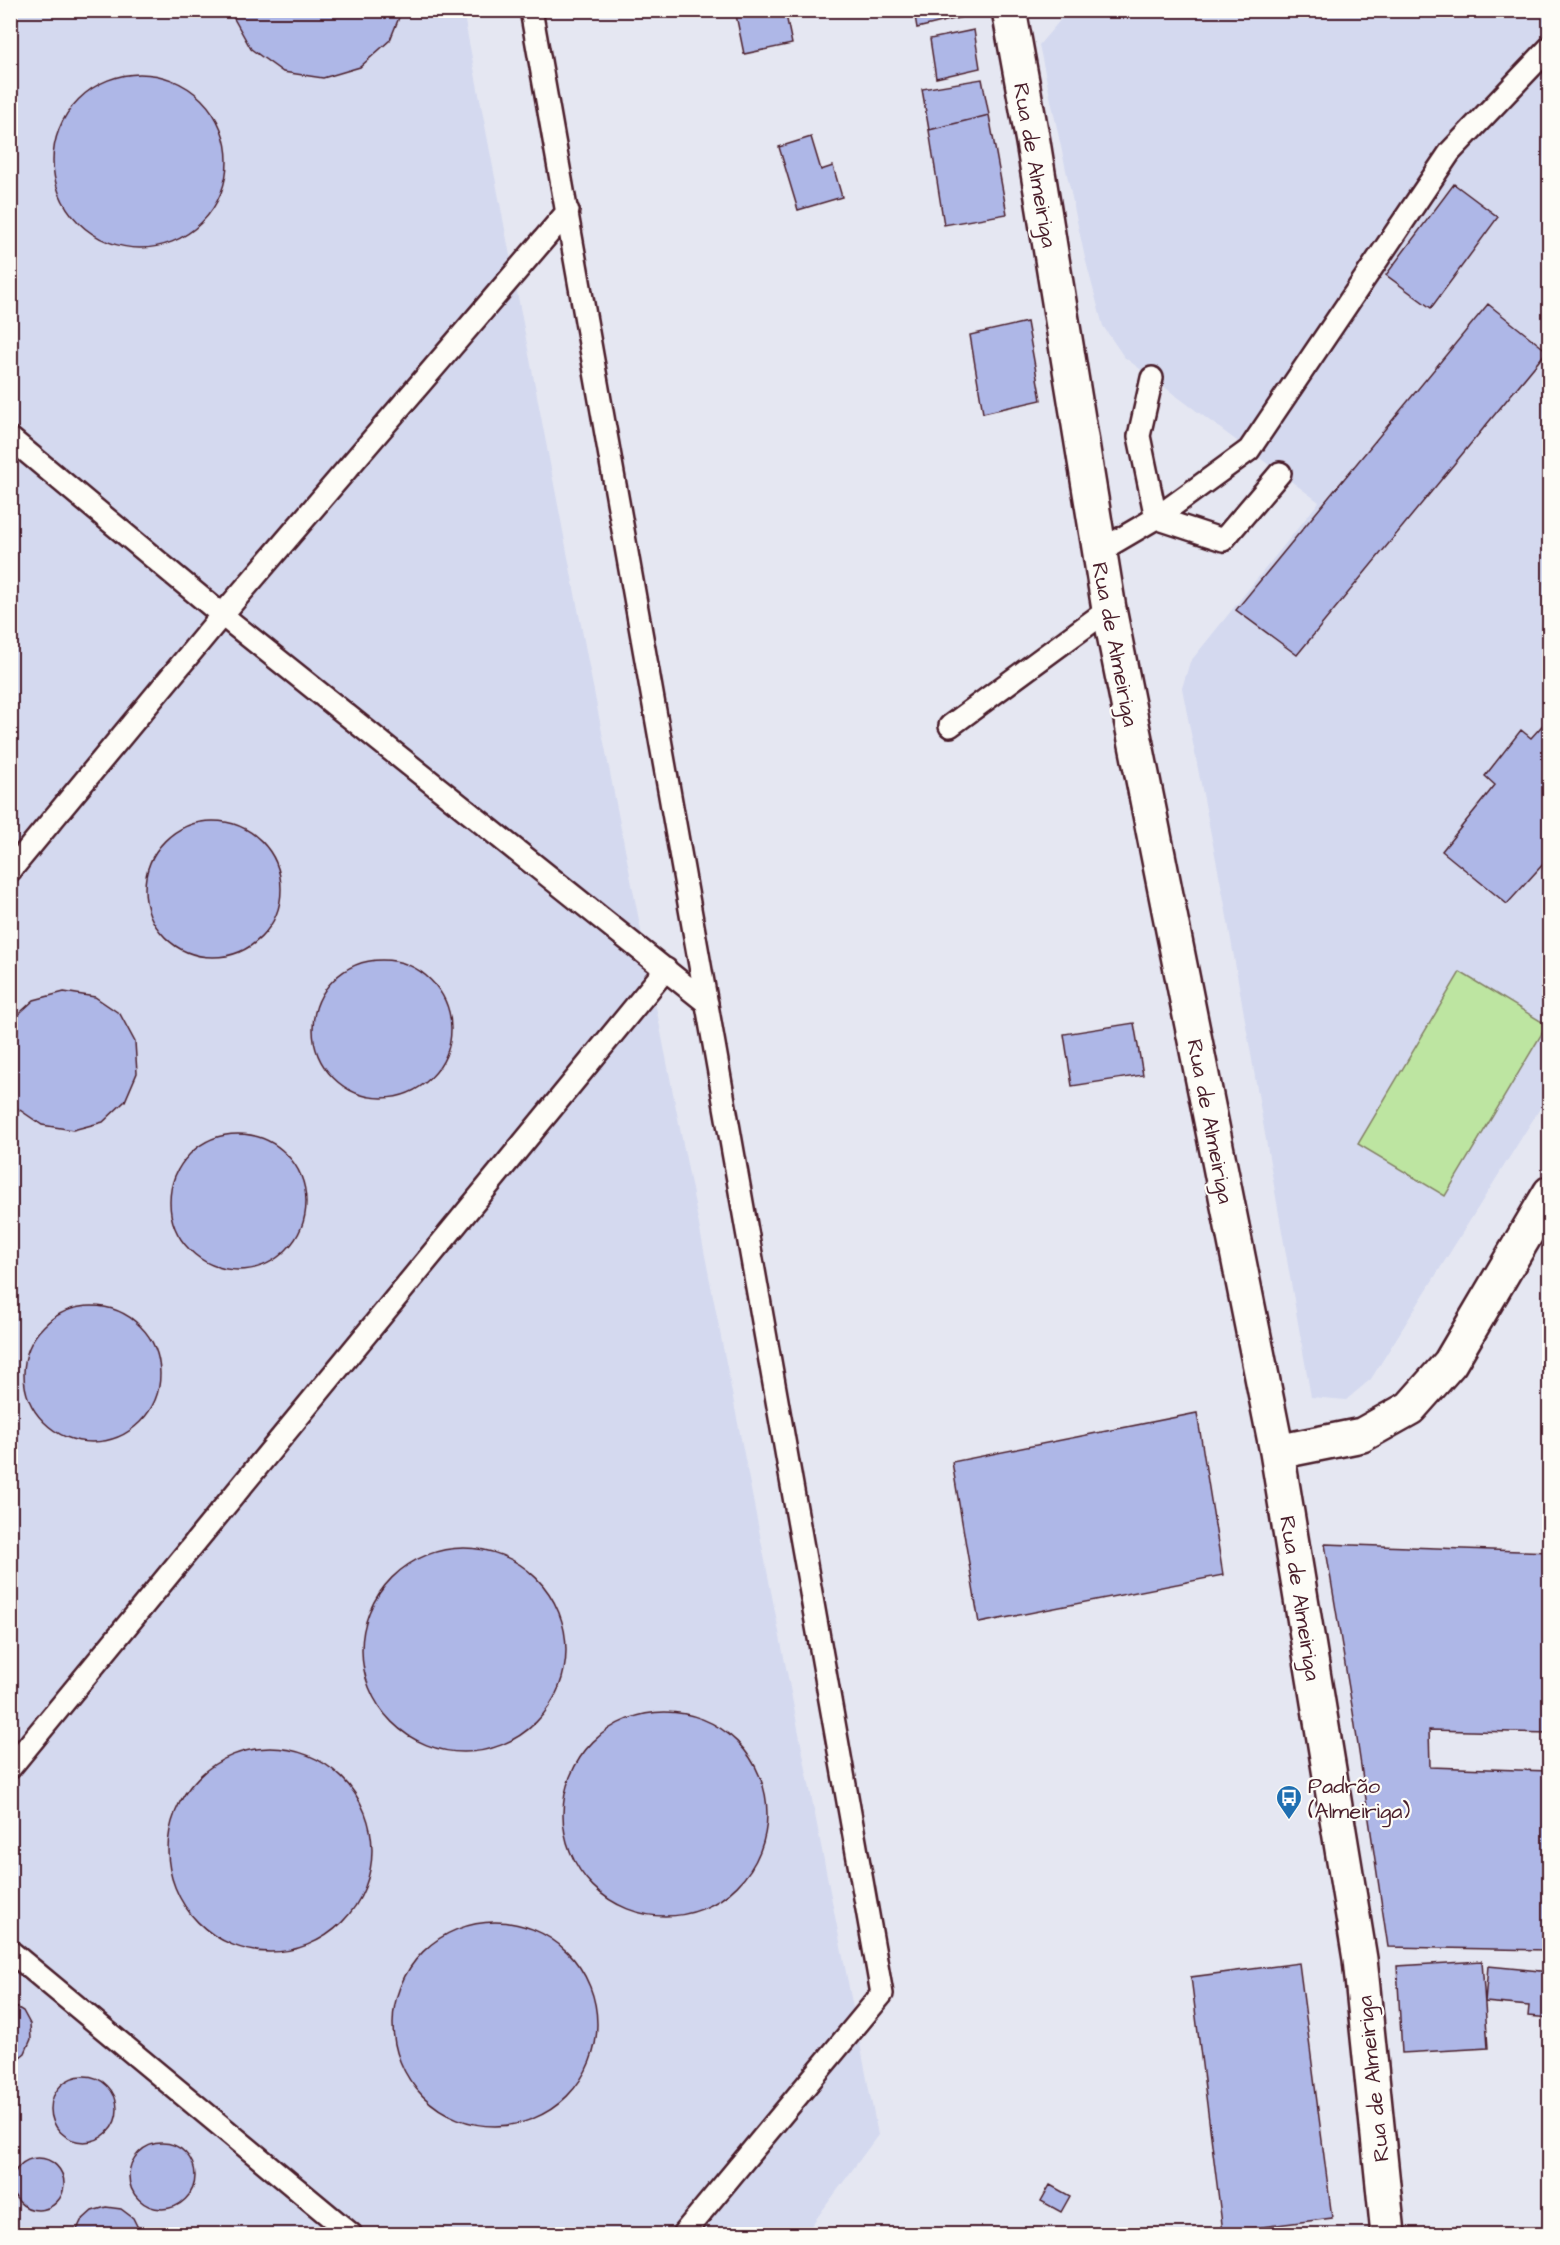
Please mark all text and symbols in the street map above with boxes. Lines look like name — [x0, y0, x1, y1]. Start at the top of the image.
street label: Rua de Almeiriga — [1004, 80, 1064, 250]
street label: Rua de Almeiriga — [1082, 559, 1146, 729]
street label: Rua de Almeiriga — [1177, 1036, 1241, 1206]
street label: Rua de Almeiriga — [1270, 1513, 1328, 1683]
place label: Padrão (Almeiriga) — [1308, 1771, 1410, 1828]
bus stop icon: Padrão (Almeiriga) — [1274, 1783, 1304, 1821]
street label: Rua de Almeiriga — [1349, 1994, 1399, 2163]

